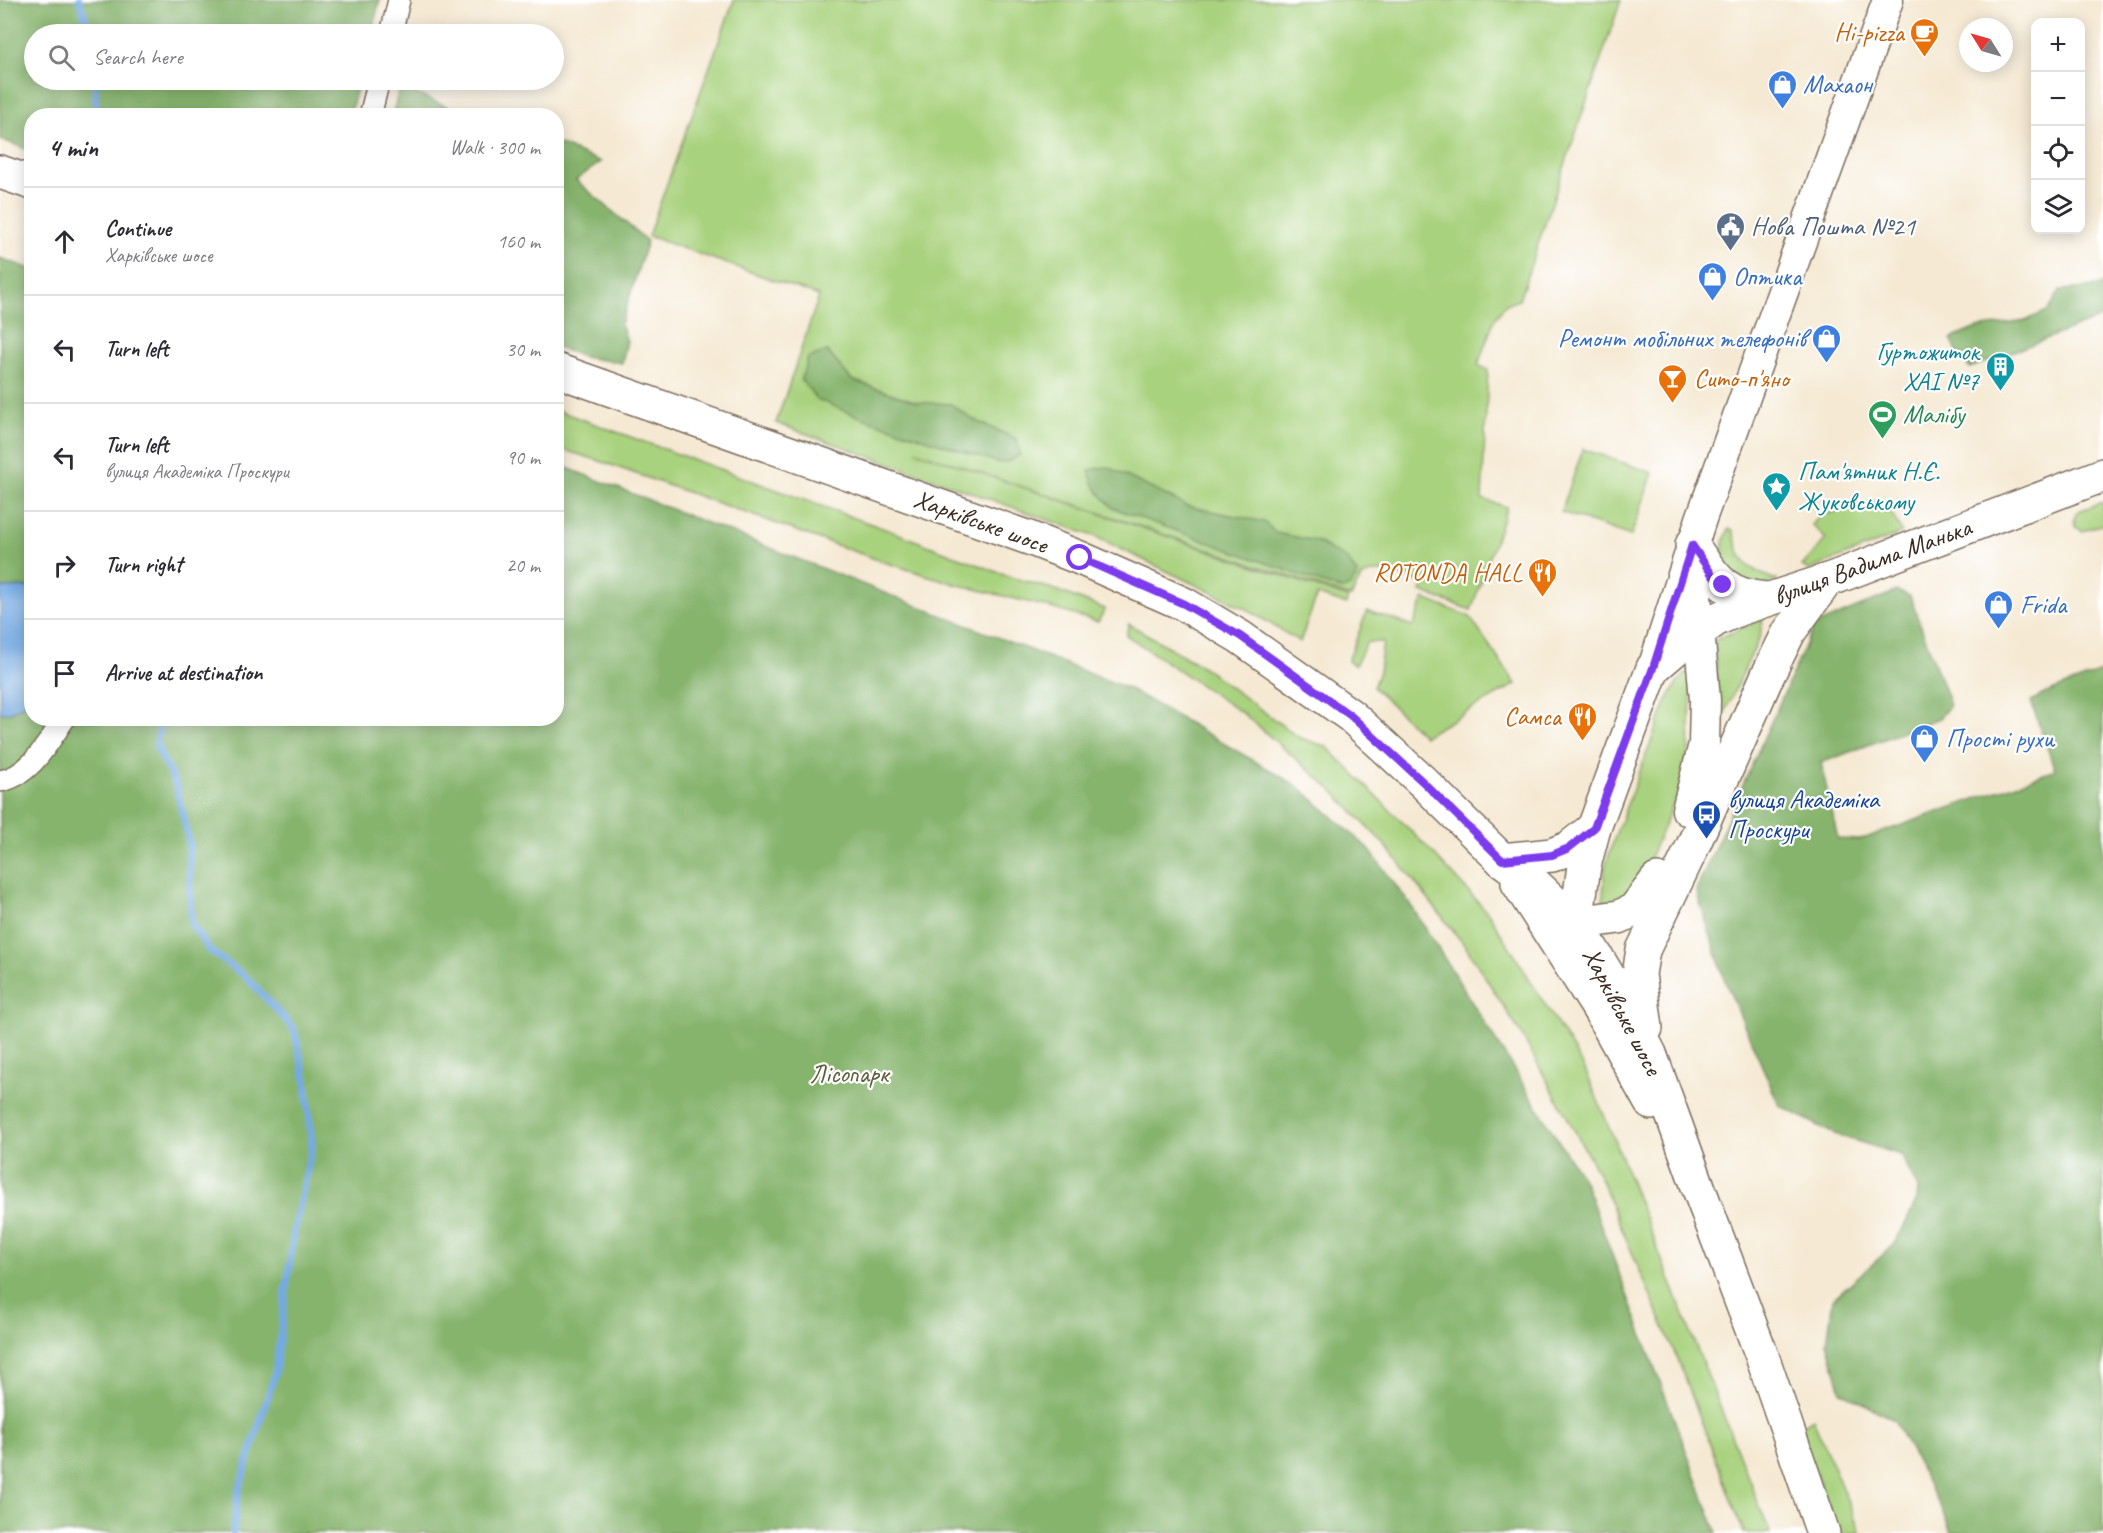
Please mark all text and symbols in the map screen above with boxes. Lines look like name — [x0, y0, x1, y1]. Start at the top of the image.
place label: Hi-pizza — [1834, 16, 1906, 49]
cafe icon: Hi-pizza — [1909, 16, 1941, 58]
north arrow — [1959, 18, 2013, 72]
map controls — [2031, 18, 2085, 234]
button: + — [2031, 18, 2085, 72]
search box — [24, 24, 564, 90]
icon: search — [45, 41, 78, 74]
text: Search here — [93, 43, 183, 71]
shop icon: Махаон — [1766, 68, 1798, 110]
place label: Махаон — [1803, 68, 1874, 101]
button: − — [2031, 72, 2085, 126]
button: locate — [2031, 126, 2085, 180]
text: 4 min — [48, 131, 98, 164]
text: Walk · 300 m — [450, 135, 540, 160]
button: layers — [2031, 180, 2085, 234]
public building icon: Нова Пошта №21 — [1714, 210, 1746, 252]
place label: Нова Пошта №21 — [1751, 210, 1917, 243]
text: Continue — [105, 215, 171, 243]
icon: ahead — [48, 225, 81, 258]
text: 160 m — [497, 229, 540, 254]
text: Харківське шосе — [105, 243, 213, 268]
shop icon: Оптика — [1696, 260, 1728, 302]
place label: Оптика — [1733, 260, 1803, 293]
place label: Ремонт мобільних телефонів — [1558, 322, 1812, 355]
shop icon: Ремонт мобільних телефонів — [1811, 322, 1843, 364]
icon: left — [48, 333, 81, 366]
text: Turn left — [105, 335, 169, 363]
place label: Гуртожиток ХАІ №7 — [1876, 335, 1981, 398]
text: 30 m — [506, 337, 540, 362]
building icon: Гуртожиток ХАІ №7 — [1984, 350, 2016, 392]
bar icon: Сито-п'яно — [1657, 362, 1689, 404]
place label: Сито-п'яно — [1694, 362, 1792, 395]
sports icon: Малібу — [1866, 398, 1898, 440]
place label: Малібу — [1903, 398, 1966, 431]
text: Turn left — [105, 431, 169, 459]
icon: left — [48, 441, 81, 474]
text: 90 m — [506, 445, 540, 470]
place label: Пам'ятник Н.Є. Жуковському — [1798, 455, 1940, 518]
text: вулиця Академіка Проскури — [105, 459, 289, 484]
place icon: Пам'ятник Н.Є. Жуковському — [1761, 470, 1793, 512]
street label: Харківське шосе — [910, 482, 1054, 561]
street label: вулиця Вадима Манька — [1769, 510, 1977, 613]
route start — [1066, 544, 1092, 570]
icon: right — [48, 549, 81, 582]
text: Turn right — [105, 551, 182, 579]
text: 20 m — [506, 553, 540, 578]
place label: ROTONDA HALL — [1373, 556, 1523, 589]
restaurant icon: ROTONDA HALL — [1527, 556, 1559, 598]
route end — [1709, 571, 1735, 597]
shop icon: Frida — [1983, 588, 2015, 630]
place label: Frida — [2020, 588, 2068, 621]
icon: arrive — [48, 657, 81, 690]
text: Arrive at destination — [105, 659, 262, 687]
place label: Самса — [1504, 700, 1563, 733]
restaurant icon: Самса — [1566, 700, 1598, 742]
shop icon: Прості рухи — [1909, 722, 1941, 764]
place label: Прості рухи — [1946, 722, 2055, 755]
place label: вулиця Академіка Проскури — [1728, 783, 1881, 846]
bus stop icon: вулиця Академіка Проскури — [1691, 798, 1723, 840]
street label: Харківське шосе — [1575, 942, 1671, 1082]
park label: Лісопарк — [810, 1057, 891, 1090]

